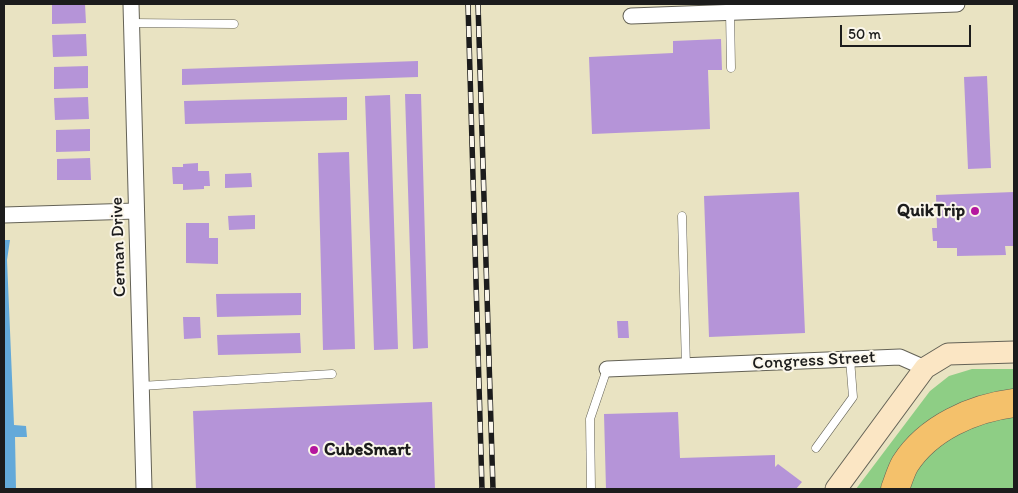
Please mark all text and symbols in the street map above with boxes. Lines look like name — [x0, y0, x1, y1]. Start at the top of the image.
scale bar — [843, 15, 974, 47]
text: 50 m — [848, 25, 881, 43]
street label: Cernan Drive — [106, 196, 132, 298]
place label: QuikTrip — [897, 200, 965, 222]
marker: QuikTrip — [969, 205, 981, 217]
street label: Congress Street — [752, 347, 876, 375]
place label: CubeSmart — [324, 439, 411, 461]
marker: CubeSmart — [308, 444, 320, 456]

